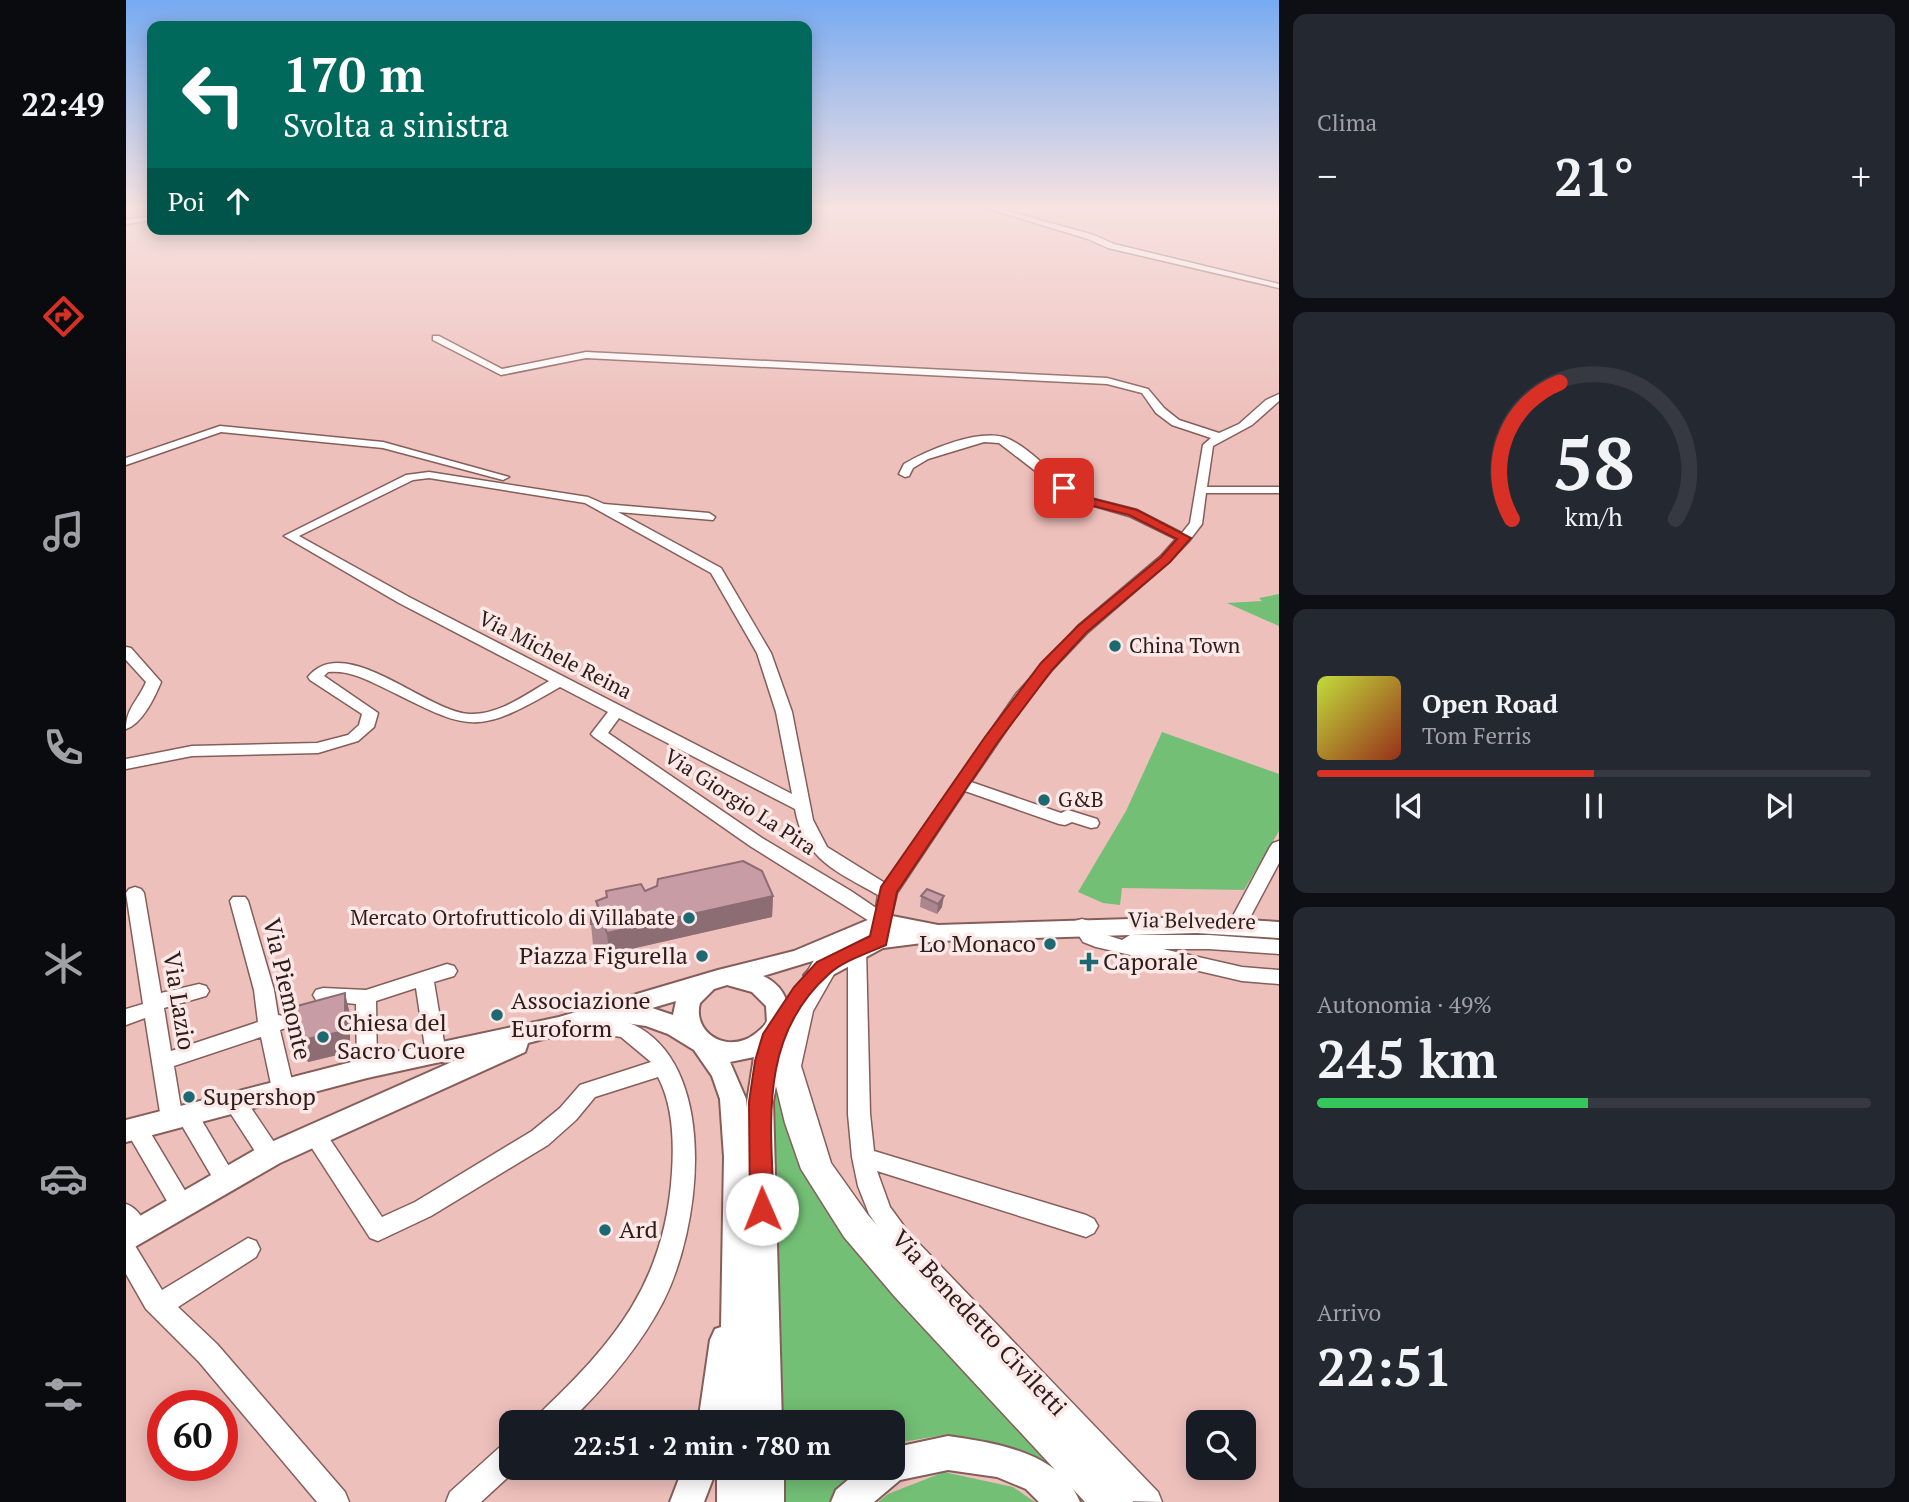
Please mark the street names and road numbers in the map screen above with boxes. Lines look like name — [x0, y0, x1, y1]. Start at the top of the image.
street label: Via Michele Reina — [474, 603, 637, 705]
street label: Via Giorgio La Pira — [659, 742, 822, 861]
street label: Via Belvedere — [1128, 905, 1256, 935]
street label: Via Piemonte — [256, 915, 320, 1063]
street label: Via Lazio — [156, 949, 204, 1052]
street label: Via Benedetto Civiletti — [885, 1222, 1074, 1422]

